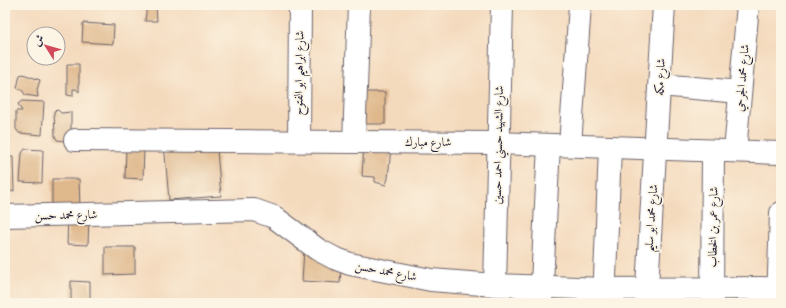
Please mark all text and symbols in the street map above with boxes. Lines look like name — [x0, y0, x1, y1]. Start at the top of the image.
north arrow — [26, 26, 66, 66]
street label: شارع ابراهيم ابو الفتوح — [291, 30, 312, 116]
text: ش — [30, 32, 47, 49]
street label: شارع محمد الجرحي — [732, 43, 756, 113]
street label: شارع مكه — [652, 58, 672, 96]
street label: شارع الشهيد حسني احمد حسين — [490, 85, 511, 205]
street label: شارع مبارك — [405, 135, 451, 153]
street label: شارع محمد ابو سليم — [642, 183, 665, 253]
street label: شارع عمر بن الخطاب — [705, 186, 725, 268]
street label: شارع محمد حسن — [35, 207, 98, 227]
street label: شارع محمد حسن — [353, 258, 418, 288]

